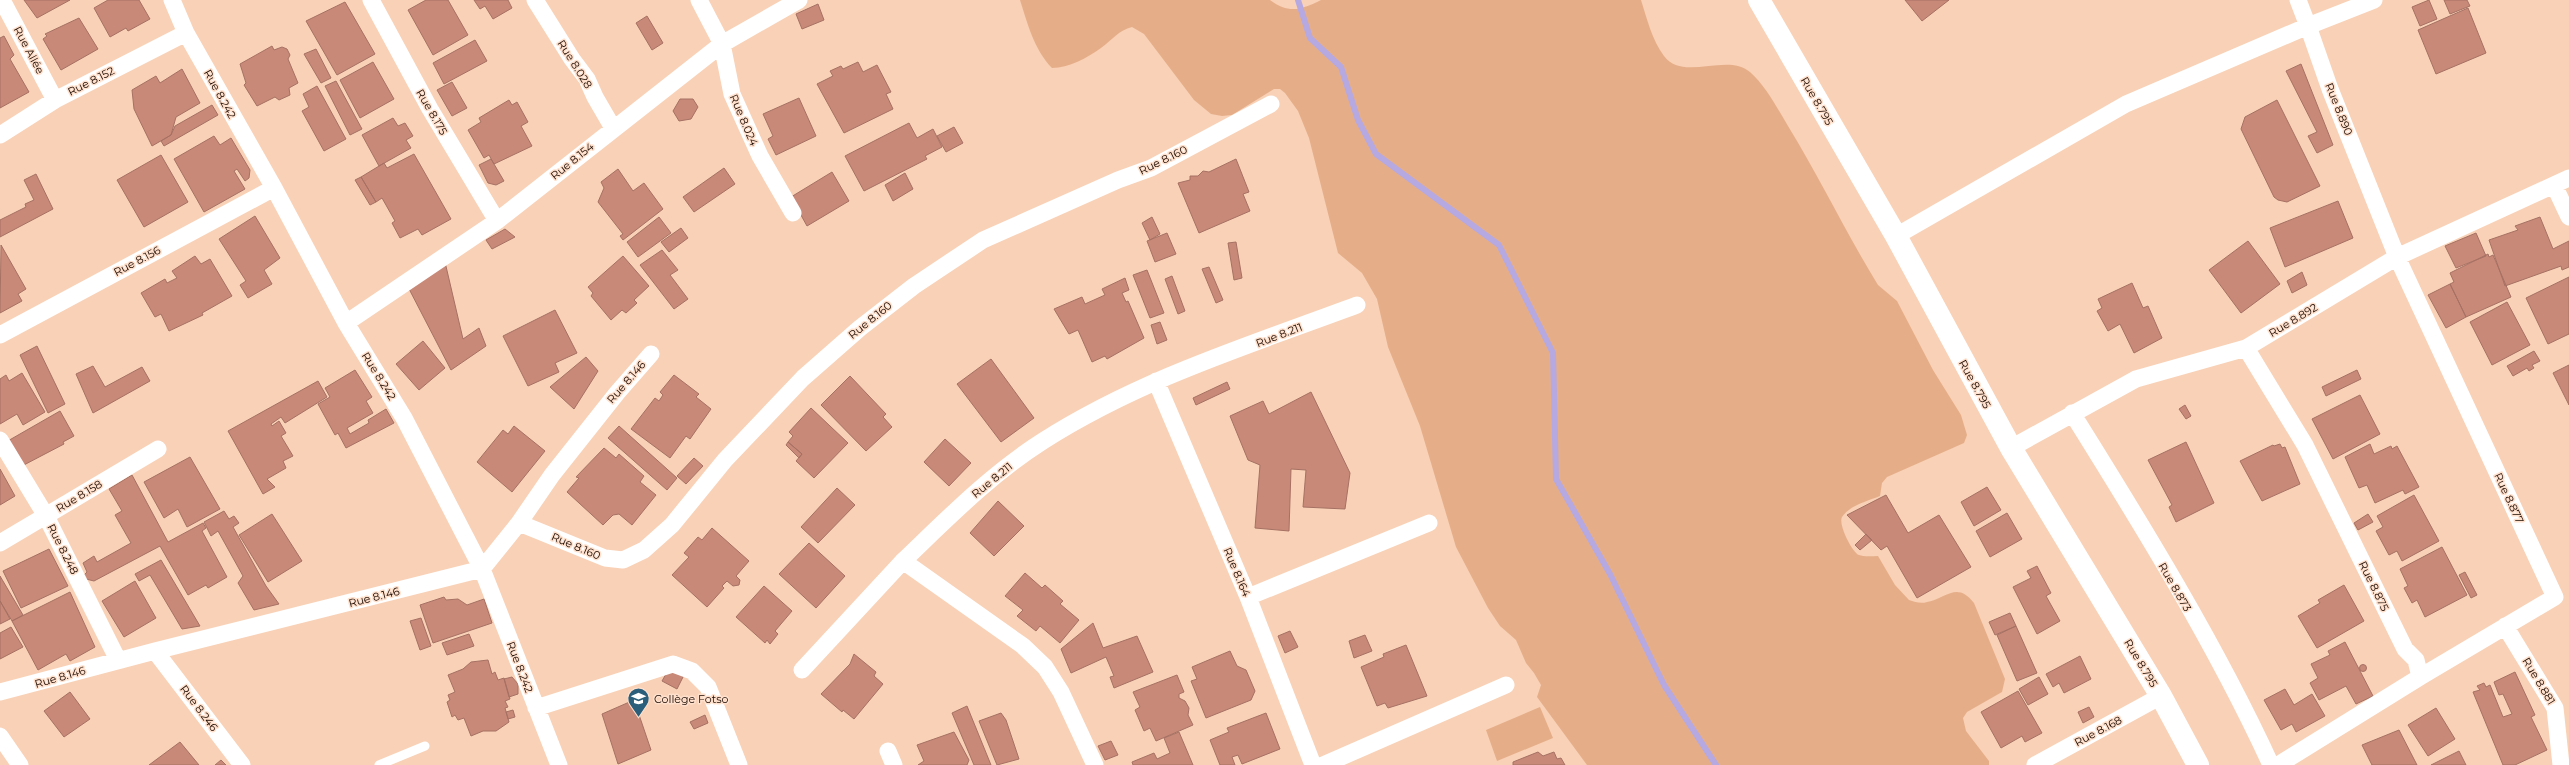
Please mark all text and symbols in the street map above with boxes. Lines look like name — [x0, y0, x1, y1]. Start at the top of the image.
street label: Rue Allée — [11, 24, 48, 77]
street label: Rue 8.028 — [555, 37, 595, 91]
street label: Rue 8.152 — [65, 63, 117, 99]
street label: Rue 8.242 — [201, 67, 239, 121]
street label: Rue 8.795 — [1798, 74, 1836, 128]
street label: Rue 8.890 — [2322, 81, 2356, 137]
street label: Rue 8.175 — [413, 87, 451, 137]
street label: Rue 8.024 — [727, 92, 761, 149]
street label: Rue 8.154 — [548, 139, 597, 183]
street label: Rue 8.160 — [1136, 142, 1190, 178]
street label: Rue 8.156 — [111, 243, 163, 279]
street label: Rue 8.160 — [845, 298, 895, 342]
street label: Rue 8.892 — [2266, 300, 2320, 340]
street label: Rue 8.211 — [1254, 320, 1304, 350]
street label: Rue 8.242 — [359, 349, 399, 403]
street label: Rue 8.795 — [1956, 357, 1994, 411]
street label: Rue 8.146 — [604, 358, 649, 406]
street label: Rue 8.211 — [969, 459, 1015, 501]
street label: Rue 8.877 — [2491, 470, 2527, 526]
street label: Rue 8.158 — [53, 477, 105, 515]
street label: Rue 8.248 — [44, 521, 82, 577]
street label: Rue 8.160 — [549, 529, 603, 563]
street label: Rue 8.164 — [1220, 545, 1254, 599]
street label: Rue 8.875 — [2356, 559, 2392, 613]
street label: Rue 8.873 — [2155, 560, 2195, 614]
street label: Rue 8.146 — [347, 584, 401, 610]
street label: Rue 8.795 — [2121, 636, 2161, 690]
street label: Rue 8.242 — [504, 639, 536, 695]
street label: Rue 8.881 — [2519, 655, 2559, 707]
street label: Rue 8.146 — [33, 663, 87, 691]
street label: Rue 8.246 — [177, 682, 221, 734]
school or university icon: Collège Fotso — [626, 686, 652, 719]
place label: Collège Fotso — [654, 692, 729, 706]
street label: Rue 8.168 — [2072, 713, 2124, 749]

